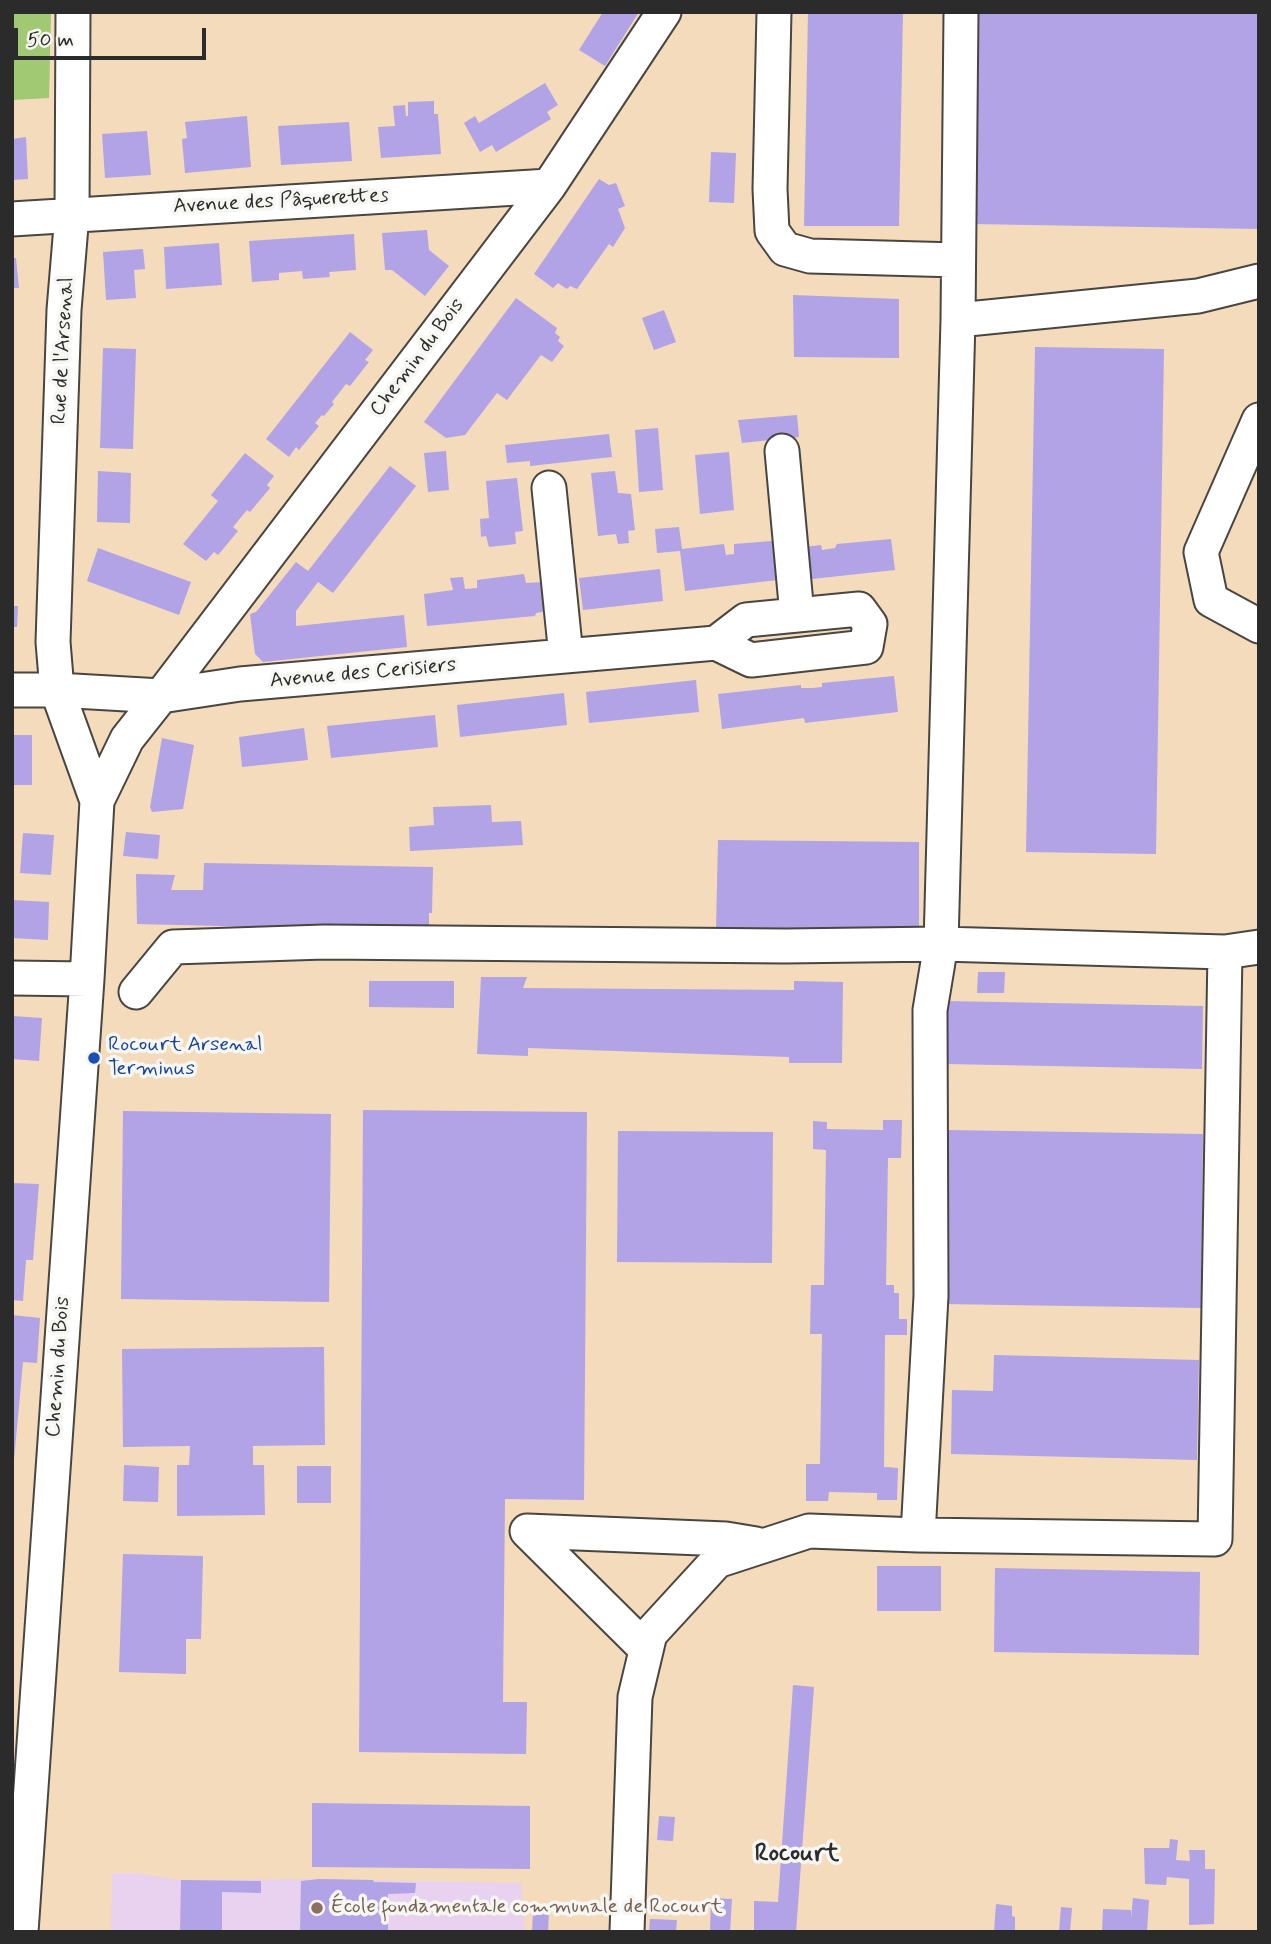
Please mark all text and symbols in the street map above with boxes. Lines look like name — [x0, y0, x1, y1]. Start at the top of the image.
scale bar — [18, 14, 210, 58]
text: 50 m — [27, 26, 74, 54]
street label: Avenue des Pâquerettes — [173, 184, 389, 220]
street label: Rue de l'Arsenal — [48, 277, 80, 425]
street label: Chemin du Bois — [365, 294, 471, 422]
street label: Avenue des Cerisiers — [269, 653, 457, 695]
place label: Rocourt Arsenal Terminus — [108, 1033, 263, 1083]
marker: Rocourt Arsenal Terminus — [86, 1050, 102, 1066]
street label: Chemin du Bois — [41, 1296, 77, 1438]
district label: Rocourt — [755, 1841, 839, 1869]
place label: École fondamentale communale de Rocourt — [331, 1895, 723, 1921]
marker: École fondamentale communale de Rocourt — [309, 1900, 325, 1916]

